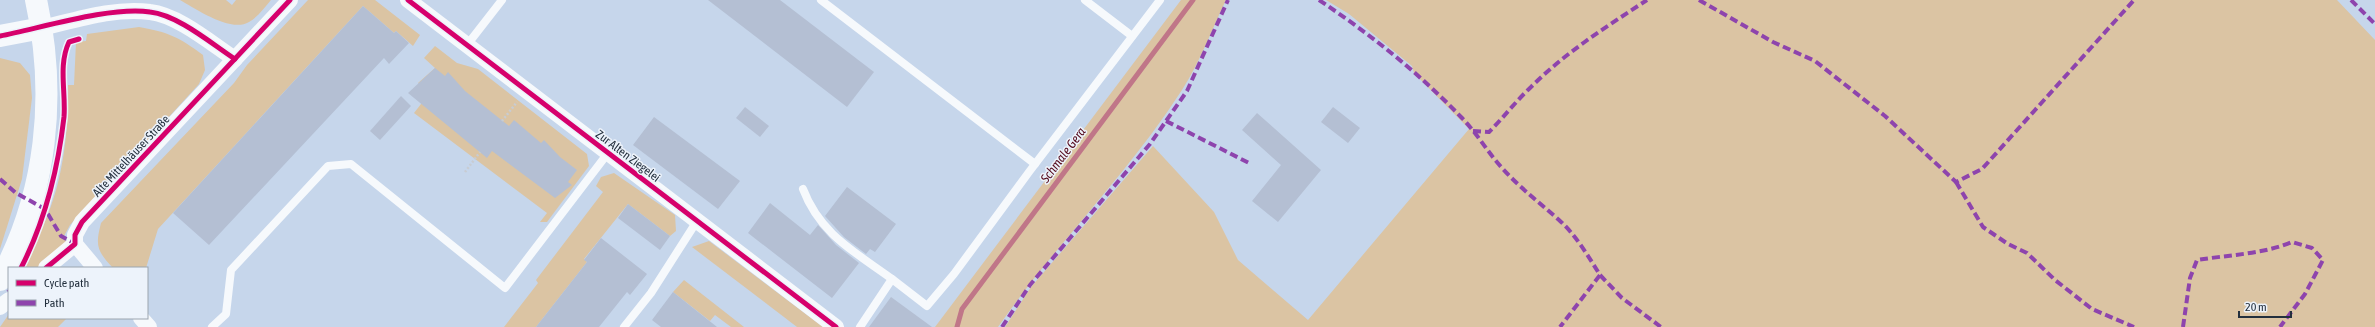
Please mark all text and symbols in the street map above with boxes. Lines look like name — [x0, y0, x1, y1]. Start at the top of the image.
street label: Alte Mittelhäuser Straße — [90, 112, 172, 200]
water label: Schmale Gera — [1037, 124, 1089, 186]
street label: Zur Alten Ziegelei — [593, 127, 663, 185]
legend — [8, 267, 148, 319]
text: Cycle path — [44, 276, 89, 290]
scale bar — [2239, 293, 2291, 319]
text: Path — [44, 296, 65, 310]
text: 20 m — [2245, 300, 2267, 314]

